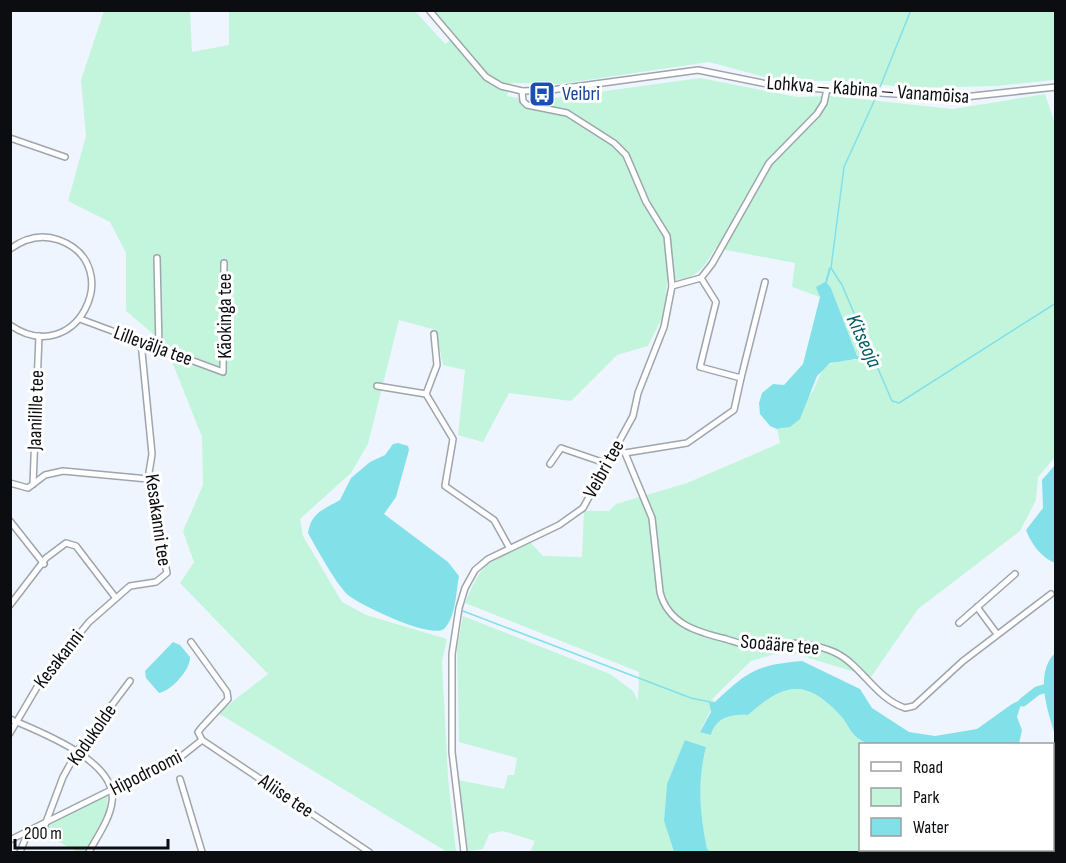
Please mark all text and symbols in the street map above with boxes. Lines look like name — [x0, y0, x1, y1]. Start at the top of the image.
street label: Lohkva — Kabina — Vanamõisa — [766, 71, 970, 109]
bus stop icon: Veibri — [527, 79, 557, 109]
place label: Veibri — [562, 82, 600, 106]
street label: Käokinga tee — [213, 273, 237, 359]
water label: Kitseoja — [841, 311, 887, 372]
street label: Lillevälja tee — [110, 321, 196, 371]
street label: Jaanilille tee — [23, 370, 49, 451]
street label: Veibri tee — [578, 436, 630, 502]
street label: Kesakanni tee — [140, 472, 176, 568]
street label: Kesakanni — [29, 625, 89, 693]
street label: Sooääre tee — [740, 630, 820, 660]
street label: Kodukolde — [62, 700, 122, 770]
legend — [859, 743, 1054, 851]
street label: Hipodroomi — [106, 745, 186, 801]
text: Road — [913, 757, 943, 778]
street label: Aliise tee — [253, 769, 318, 823]
text: Park — [913, 787, 939, 808]
scale bar — [15, 812, 168, 850]
text: Water — [913, 817, 949, 838]
text: 200 m — [24, 823, 62, 844]

